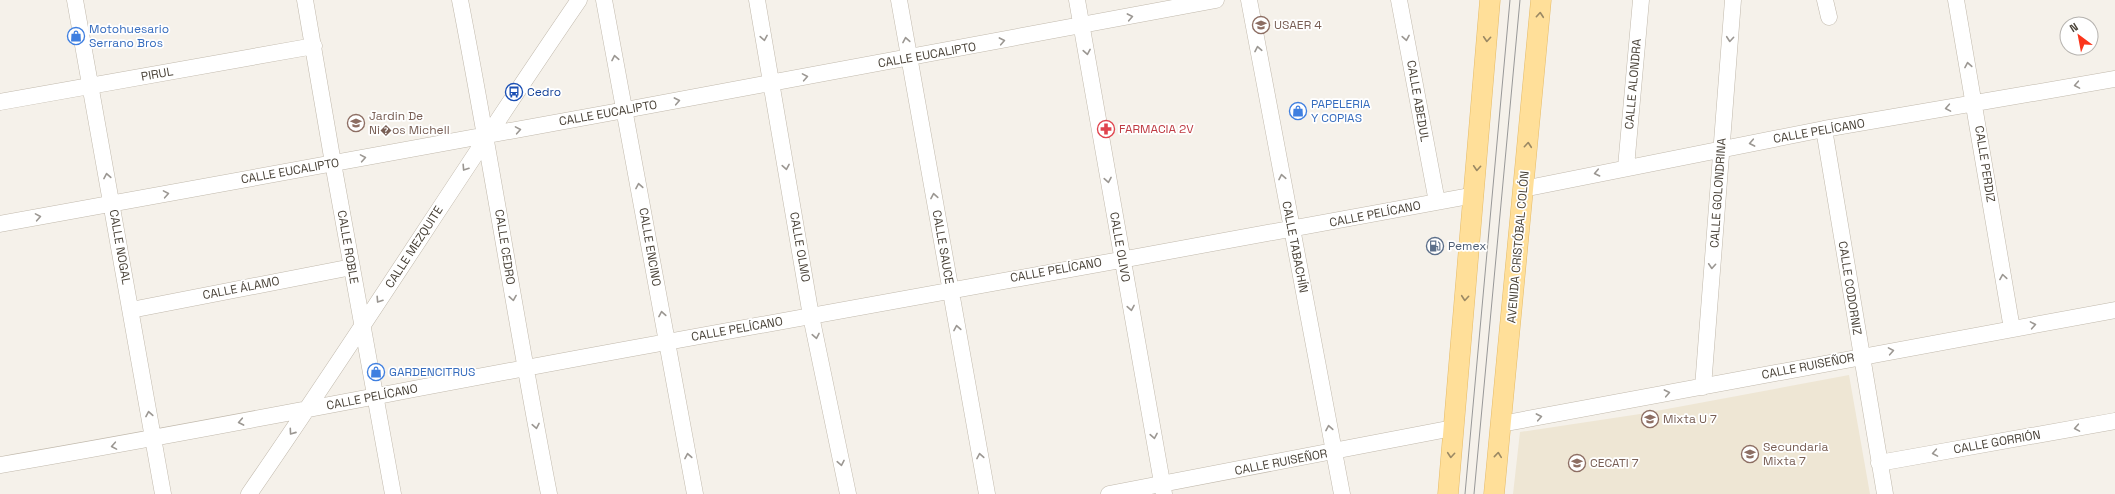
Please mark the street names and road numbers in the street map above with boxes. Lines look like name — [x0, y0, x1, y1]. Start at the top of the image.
street label: CALLE EUCALIPTO — [877, 38, 977, 72]
street label: CALLE ALONDRA — [1621, 38, 1645, 130]
street label: CALLE ABEDUL — [1403, 59, 1433, 144]
street label: PIRUL — [140, 63, 175, 85]
street label: CALLE EUCALIPTO — [558, 96, 658, 130]
street label: CALLE PELÍCANO — [1772, 115, 1866, 147]
street label: CALLE PERDIZ — [1971, 124, 1999, 204]
street label: CALLE GOLONDRINA — [1706, 137, 1730, 249]
street label: CALLE EUCALIPTO — [240, 154, 340, 188]
street label: AVENIDA CRISTÓBAL COLÓN — [1503, 170, 1533, 324]
street label: CALLE PELÍCANO — [1328, 197, 1422, 231]
street label: CALLE TABACHÍN — [1278, 200, 1312, 294]
street label: CALLE MEZQUITE — [381, 203, 447, 291]
street label: CALLE ENCINO — [635, 206, 665, 288]
street label: CALLE NOGAL — [106, 208, 135, 286]
street label: CALLE CEDRO — [491, 208, 519, 286]
street label: CALLE ROBLE — [334, 209, 362, 285]
street label: CALLE SAUCE — [929, 209, 957, 286]
street label: CALLE OLMO — [786, 211, 814, 283]
street label: CALLE OLIVO — [1106, 211, 1134, 283]
street label: CALLE CODORNIZ — [1835, 240, 1865, 336]
street label: CALLE PELÍCANO — [1009, 254, 1103, 286]
street label: CALLE ÁLAMO — [201, 273, 281, 303]
street label: CALLE PELÍCANO — [690, 313, 784, 345]
street label: CALLE RUISEÑOR — [1760, 349, 1856, 383]
street label: CALLE PELÍCANO — [325, 380, 419, 414]
street label: CALLE GORRIÓN — [1952, 426, 2042, 458]
street label: CALLE RUISEÑOR — [1233, 445, 1329, 479]

